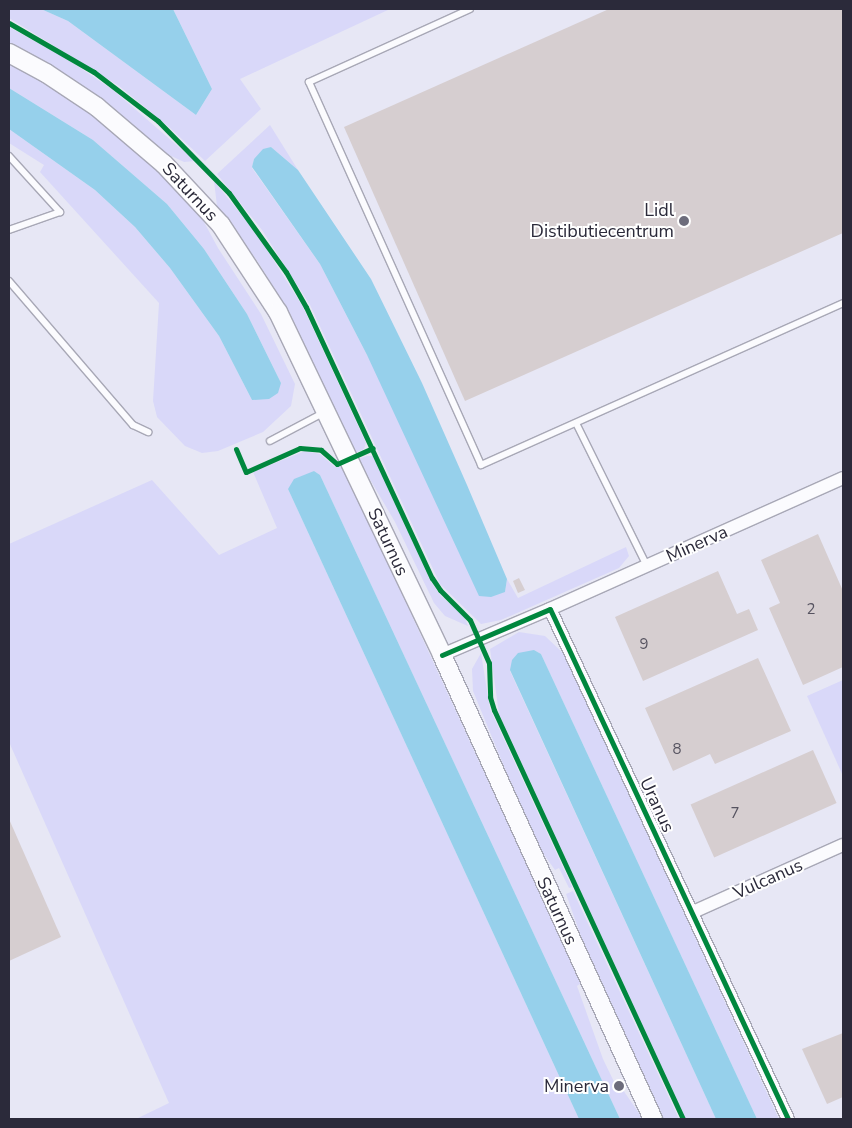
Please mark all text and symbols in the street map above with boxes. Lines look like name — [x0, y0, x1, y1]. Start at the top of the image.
street label: Saturnus — [157, 158, 223, 226]
place label: Lidl Distibutiecentrum — [531, 200, 674, 242]
marker: Lidl Distibutiecentrum — [678, 215, 690, 227]
street label: Saturnus — [363, 505, 413, 579]
street label: Minerva — [663, 521, 731, 567]
house number: 2 — [807, 601, 815, 619]
house number: 9 — [640, 636, 648, 654]
house number: 8 — [673, 741, 681, 759]
street label: Uranus — [635, 774, 679, 836]
house number: 7 — [731, 805, 739, 823]
street label: Vulcanus — [730, 854, 806, 904]
street label: Saturnus — [532, 874, 582, 948]
place label: Minerva — [544, 1075, 609, 1097]
marker: Minerva — [613, 1080, 625, 1092]

